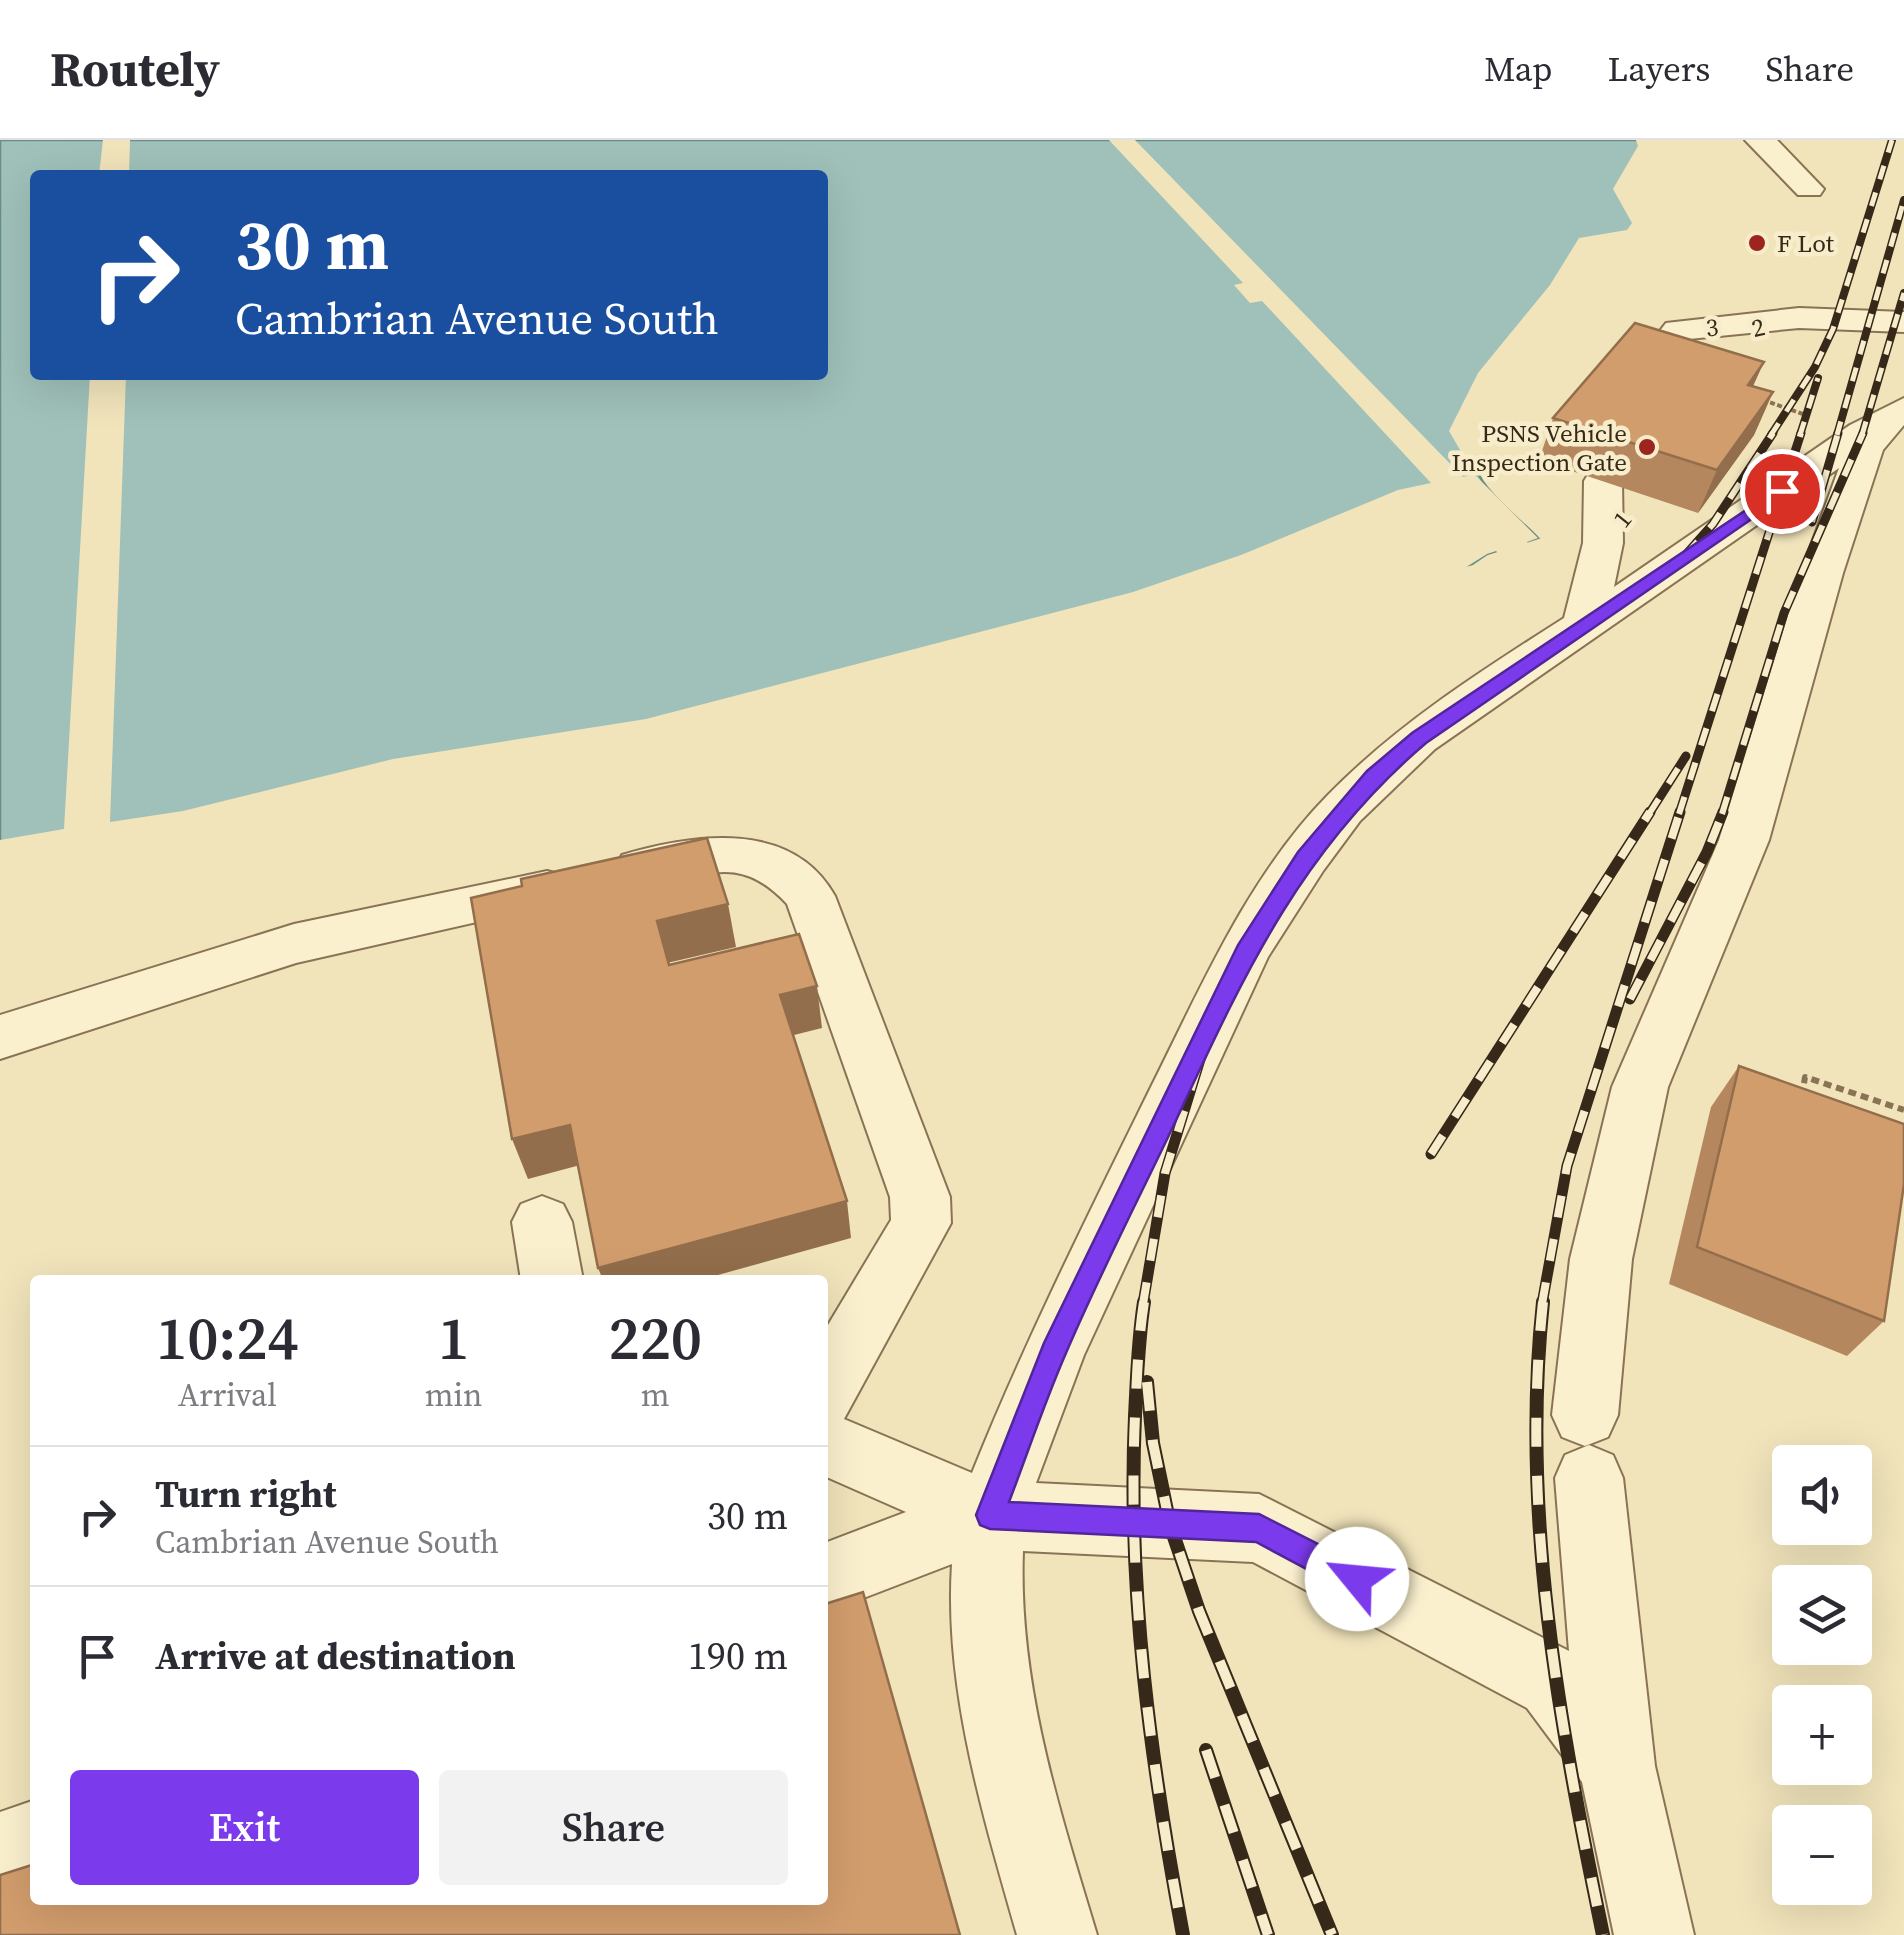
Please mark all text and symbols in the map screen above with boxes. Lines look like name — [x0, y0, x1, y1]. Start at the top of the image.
text: Routely — [50, 36, 220, 102]
text: Map — [1484, 45, 1552, 93]
text: Layers — [1607, 45, 1710, 93]
text: Share — [1765, 45, 1854, 93]
text: 30 m — [235, 196, 389, 292]
icon: right — [70, 210, 200, 340]
place label: F Lot — [1777, 226, 1835, 260]
marker: F Lot — [1746, 232, 1768, 254]
text: Cambrian Avenue South — [235, 287, 719, 349]
street label: 3 — [1704, 309, 1720, 345]
street label: 2 — [1748, 309, 1768, 345]
place label: PSNS Vehicle Inspection Gate — [1452, 416, 1627, 479]
marker: PSNS Vehicle Inspection Gate — [1636, 436, 1658, 458]
pin — [1740, 449, 1825, 534]
icon: arrive — [1755, 464, 1810, 519]
street label: 1 — [1605, 503, 1639, 535]
text: 10:24 — [156, 1297, 299, 1379]
text: 1 — [438, 1297, 469, 1379]
text: 220 — [608, 1297, 702, 1379]
text: Arrival — [178, 1373, 277, 1417]
text: min — [425, 1373, 482, 1417]
text: m — [641, 1373, 670, 1417]
map controls — [1772, 1445, 1872, 1905]
button: sound — [1772, 1445, 1872, 1545]
text: Turn right — [155, 1468, 337, 1520]
icon: right — [70, 1489, 125, 1544]
text: 30 m — [707, 1490, 788, 1542]
text: Cambrian Avenue South — [155, 1520, 499, 1564]
position arrow — [1305, 1527, 1409, 1631]
button: layers — [1772, 1565, 1872, 1665]
icon: arrive — [70, 1629, 125, 1684]
text: Arrive at destination — [155, 1630, 516, 1682]
text: 190 m — [688, 1630, 788, 1682]
button: + — [1772, 1685, 1872, 1785]
button: Exit — [70, 1770, 419, 1885]
button: Share — [439, 1770, 788, 1885]
button: − — [1772, 1805, 1872, 1905]

